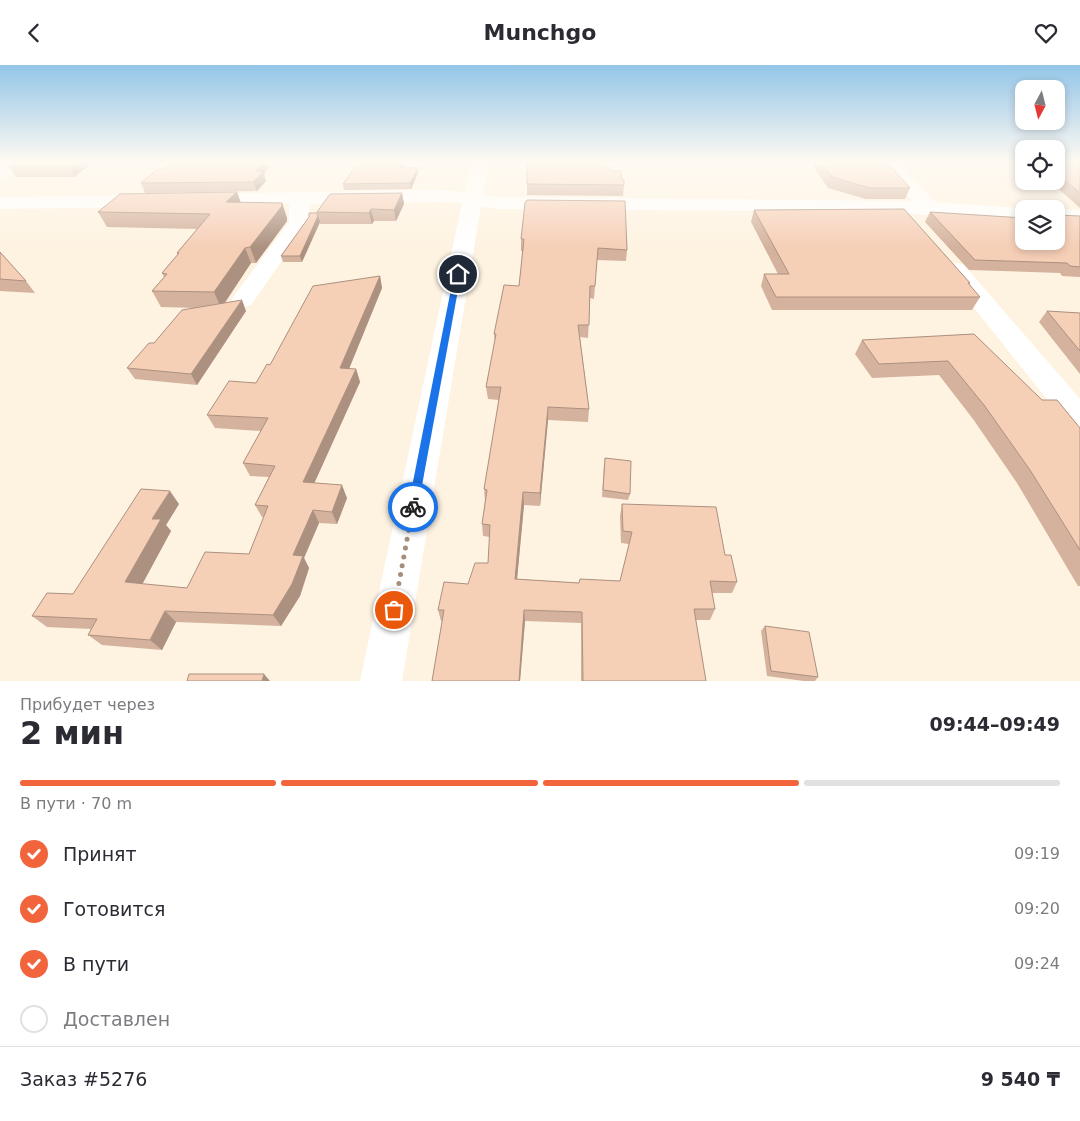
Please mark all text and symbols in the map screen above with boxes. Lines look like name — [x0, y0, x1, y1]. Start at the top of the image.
icon: back — [20, 19, 48, 47]
icon: heart — [1032, 19, 1060, 47]
text: Munchgo — [484, 20, 596, 45]
north arrow — [1015, 80, 1065, 130]
map controls — [1015, 80, 1065, 250]
button: locate — [1015, 140, 1065, 190]
button: layers — [1015, 200, 1065, 250]
pin — [437, 253, 479, 295]
icon: home — [444, 260, 472, 288]
courier — [388, 482, 438, 532]
icon: bike — [399, 493, 427, 521]
pin — [373, 589, 415, 631]
icon: bag — [380, 596, 408, 624]
text: Прибудет через — [20, 695, 155, 714]
text: 09:44–09:49 — [930, 713, 1060, 735]
text: 2 мин — [20, 714, 124, 752]
text: В пути · 70 m — [20, 794, 132, 813]
icon: check — [20, 840, 48, 868]
text: Принят — [63, 843, 137, 865]
text: 09:19 — [1014, 844, 1060, 863]
icon: check — [20, 895, 48, 923]
text: Готовится — [63, 898, 165, 920]
text: 09:20 — [1014, 899, 1060, 918]
icon: check — [20, 950, 48, 978]
text: В пути — [63, 953, 129, 975]
text: 09:24 — [1014, 954, 1060, 973]
text: Доставлен — [63, 1008, 170, 1030]
text: Заказ #5276 — [20, 1068, 147, 1090]
text: 9 540 ₸ — [981, 1068, 1060, 1090]

